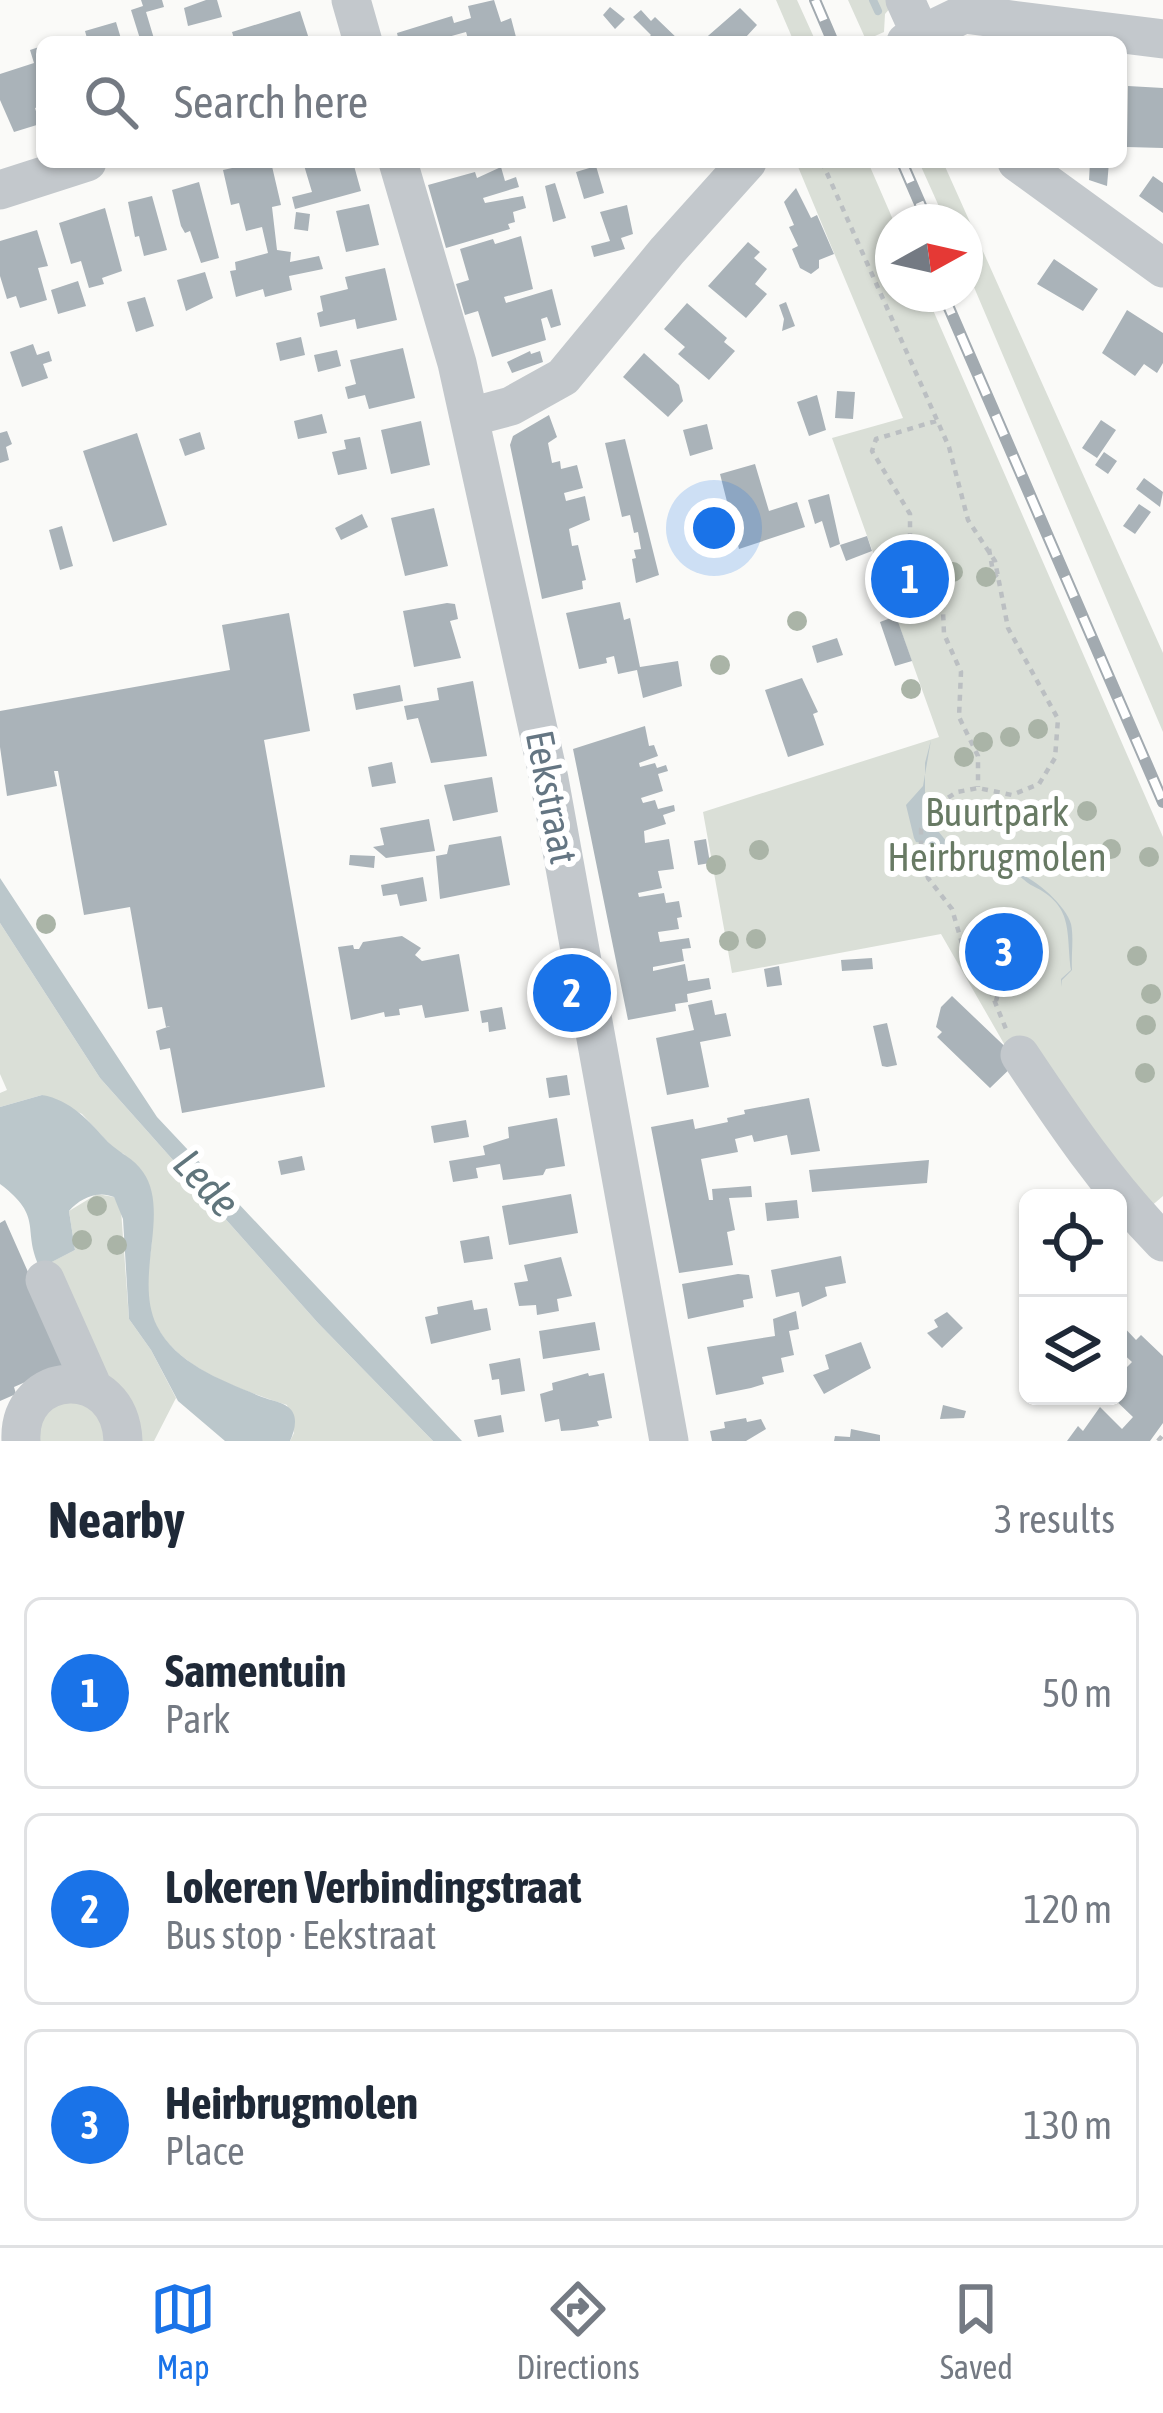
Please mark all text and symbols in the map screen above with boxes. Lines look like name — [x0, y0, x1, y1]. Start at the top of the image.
search box — [36, 36, 1127, 168]
icon: search — [78, 69, 144, 135]
text: Search here — [174, 76, 368, 128]
north arrow — [875, 204, 983, 312]
your location — [684, 498, 744, 558]
pin: 1 — [871, 534, 949, 624]
street label: Eekstraat — [518, 727, 586, 867]
park label: Buurtpark Heirbrugmolen — [887, 790, 1107, 879]
pin: 3 — [965, 907, 1043, 997]
pin: 2 — [533, 948, 611, 1038]
water label: Lede — [164, 1140, 250, 1226]
map controls — [1019, 1189, 1127, 1405]
button: locate — [1019, 1189, 1127, 1297]
button: layers — [1019, 1297, 1127, 1405]
text: Nearby — [48, 1490, 185, 1549]
text: 3 results — [994, 1497, 1115, 1541]
text: Samentuin — [165, 1645, 346, 1697]
text: 1 — [81, 1671, 99, 1715]
text: 50 m — [1042, 1671, 1112, 1715]
text: Park — [165, 1697, 230, 1741]
text: Lokeren Verbindingstraat — [165, 1861, 581, 1913]
text: 2 — [81, 1887, 99, 1931]
text: 120 m — [1024, 1887, 1112, 1931]
text: Bus stop · Eekstraat — [165, 1913, 437, 1957]
text: Heirbrugmolen — [165, 2077, 418, 2129]
text: 3 — [81, 2103, 99, 2147]
text: 130 m — [1024, 2103, 1112, 2147]
text: Place — [165, 2129, 245, 2173]
tab: Map — [150, 2276, 216, 2386]
tab: Directions — [516, 2276, 640, 2386]
tab: Saved — [940, 2276, 1013, 2386]

